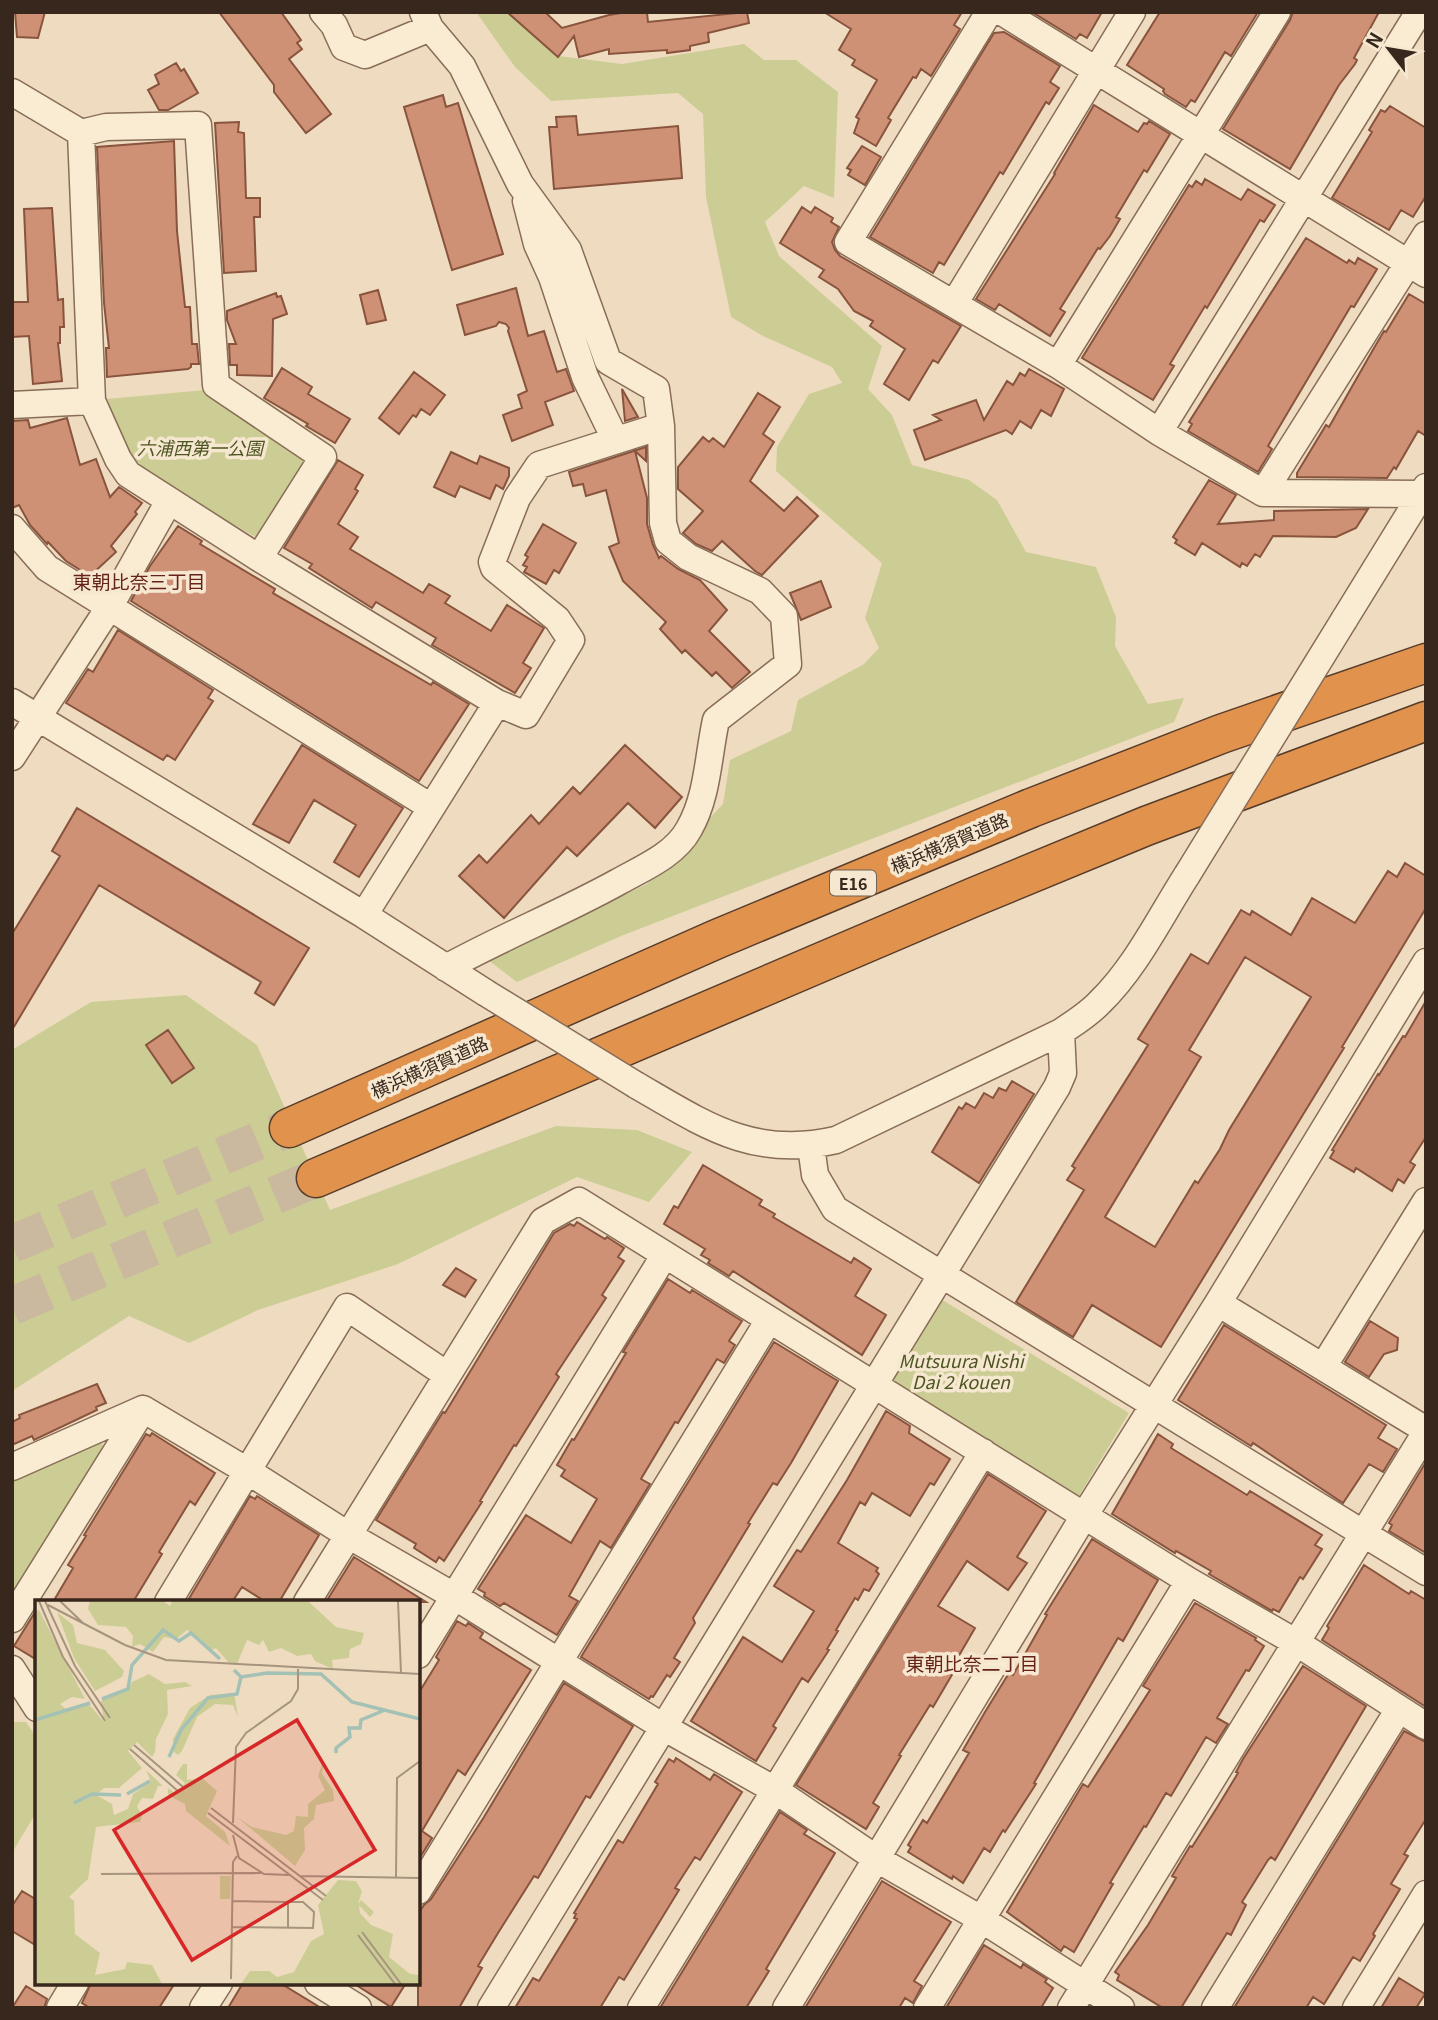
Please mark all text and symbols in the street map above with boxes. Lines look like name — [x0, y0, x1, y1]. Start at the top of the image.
north arrow — [1354, 14, 1424, 84]
text: N — [1358, 26, 1388, 53]
park label: 六浦西第一公園 — [137, 434, 266, 460]
district label: 東朝比奈三丁目 — [72, 567, 206, 594]
street label: 横浜横須賀道路 — [886, 805, 1012, 879]
road number: E16 — [830, 870, 876, 896]
street label: 横浜横須賀道路 — [366, 1028, 492, 1104]
park label: Mutsuura Nishi Dai 2 kouen — [898, 1347, 1026, 1394]
inset map — [35, 1600, 420, 1985]
district label: 東朝比奈二丁目 — [905, 1649, 1039, 1676]

